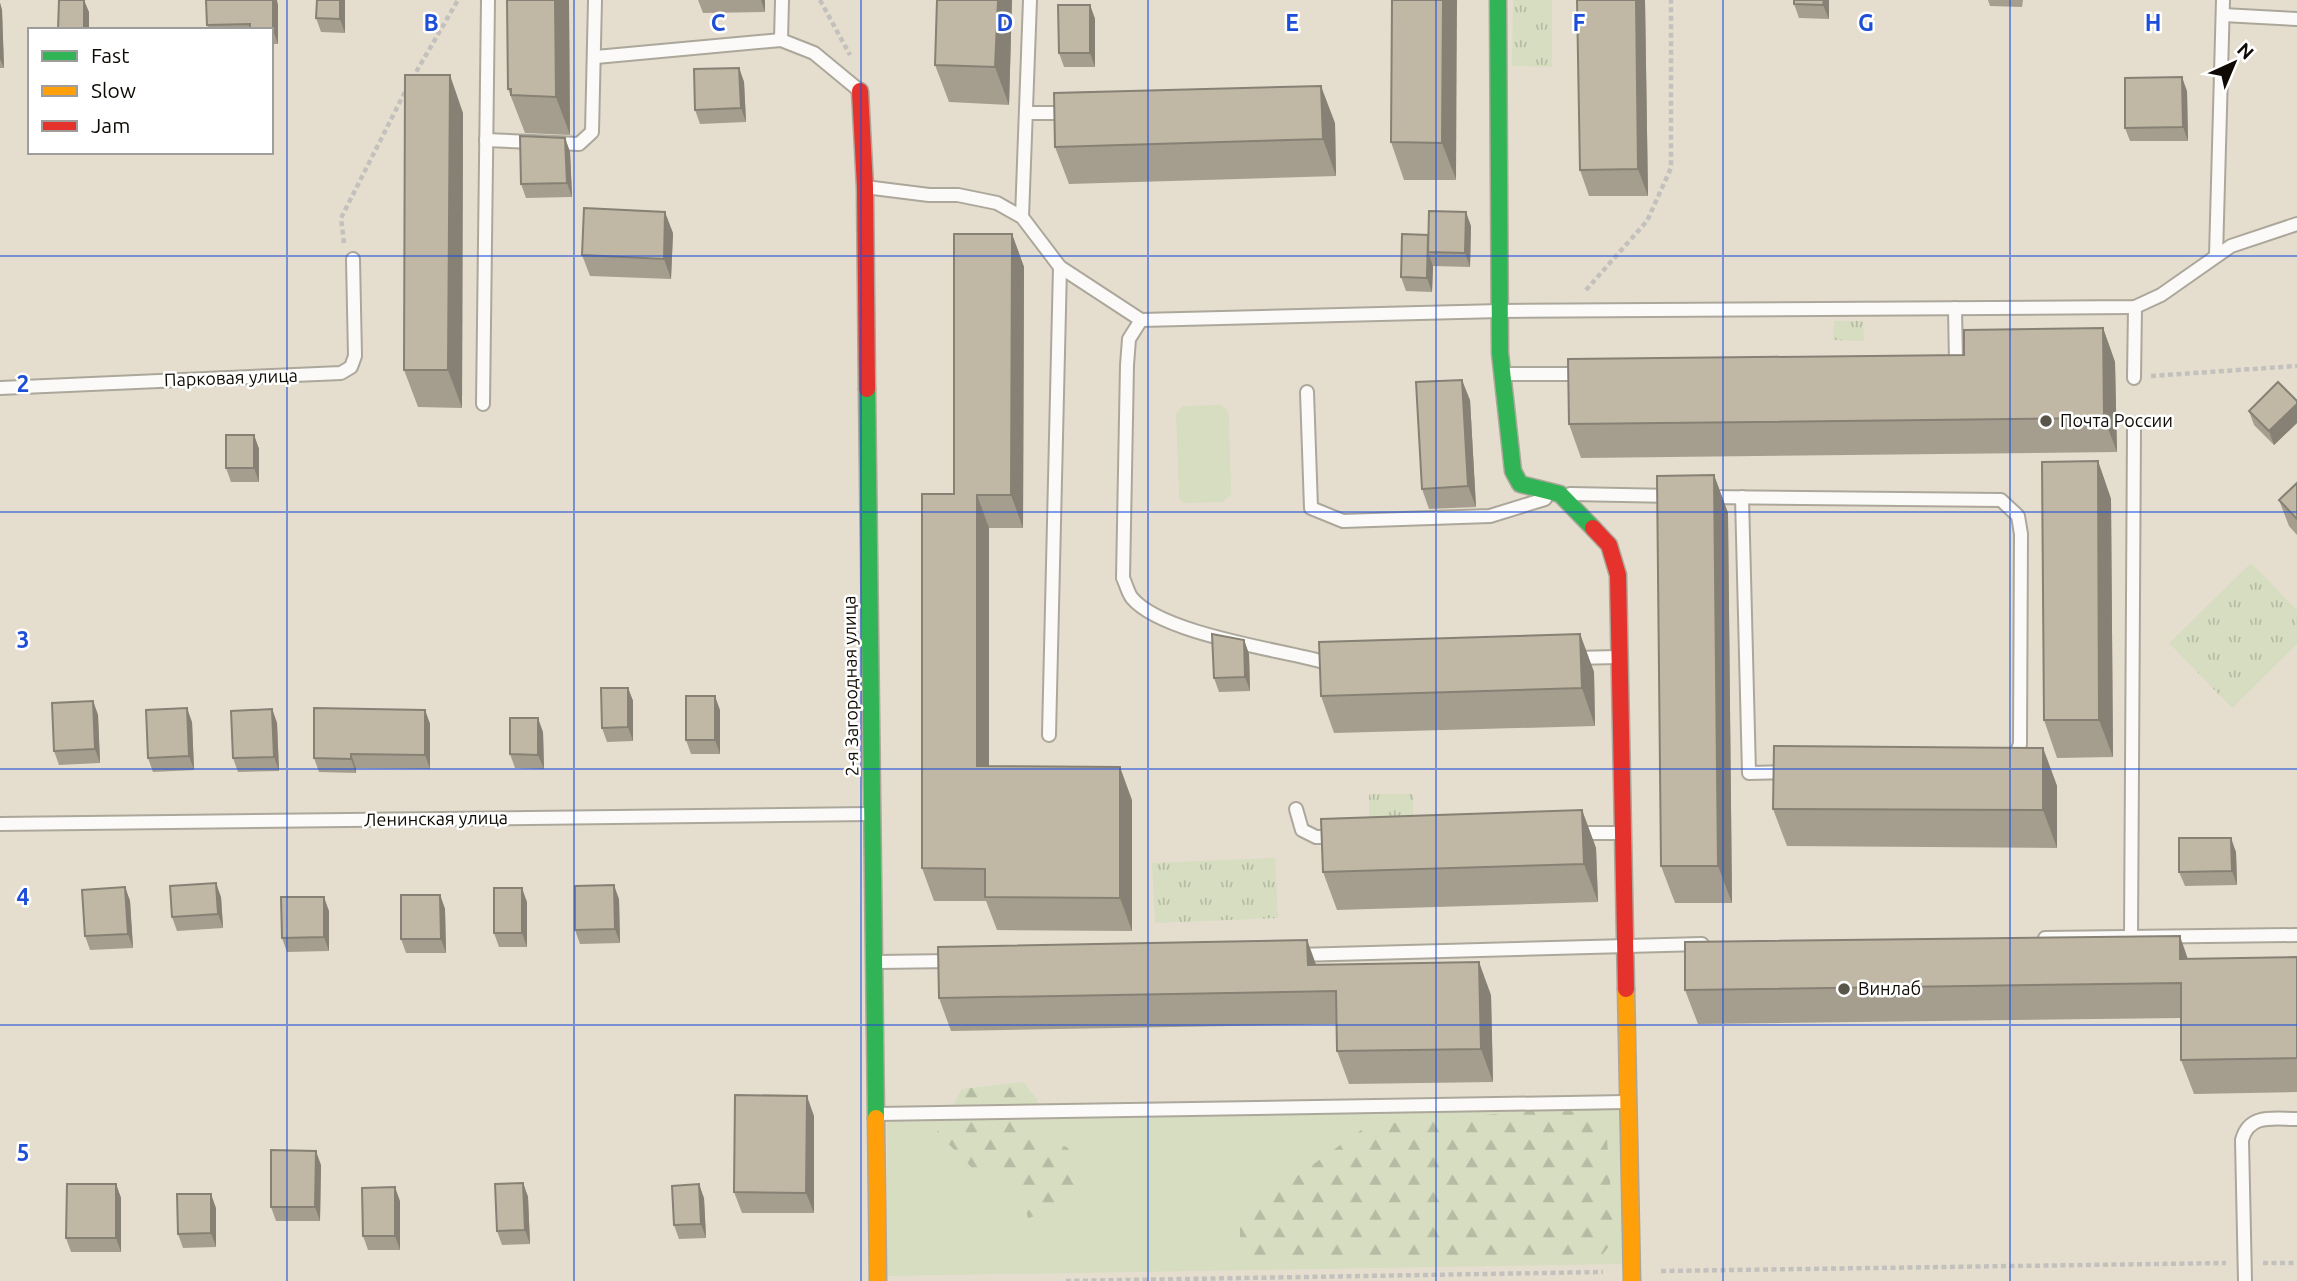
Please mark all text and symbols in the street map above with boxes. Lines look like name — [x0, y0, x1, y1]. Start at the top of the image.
text: B — [423, 10, 439, 35]
text: C — [711, 10, 726, 35]
text: D — [997, 10, 1013, 35]
text: E — [1285, 10, 1299, 35]
text: F — [1573, 10, 1586, 35]
text: G — [1858, 10, 1874, 35]
text: H — [2145, 10, 2161, 35]
legend — [28, 28, 273, 154]
north arrow — [2199, 28, 2269, 98]
text: N — [2233, 38, 2259, 64]
text: Fast — [91, 43, 129, 67]
text: Slow — [91, 78, 136, 102]
text: Jam — [91, 113, 130, 137]
street label: Парковая улица — [164, 365, 298, 389]
text: 2 — [17, 371, 29, 396]
place label: Почта России — [2060, 410, 2173, 430]
marker: Почта России — [2038, 413, 2054, 429]
street label: 2-я Загородная улица — [838, 595, 862, 777]
text: 3 — [17, 627, 29, 652]
street label: Ленинская улица — [364, 807, 508, 829]
text: 4 — [17, 884, 30, 909]
place label: Винлаб — [1858, 978, 1921, 998]
marker: Винлаб — [1836, 981, 1852, 997]
text: 5 — [17, 1140, 29, 1165]

